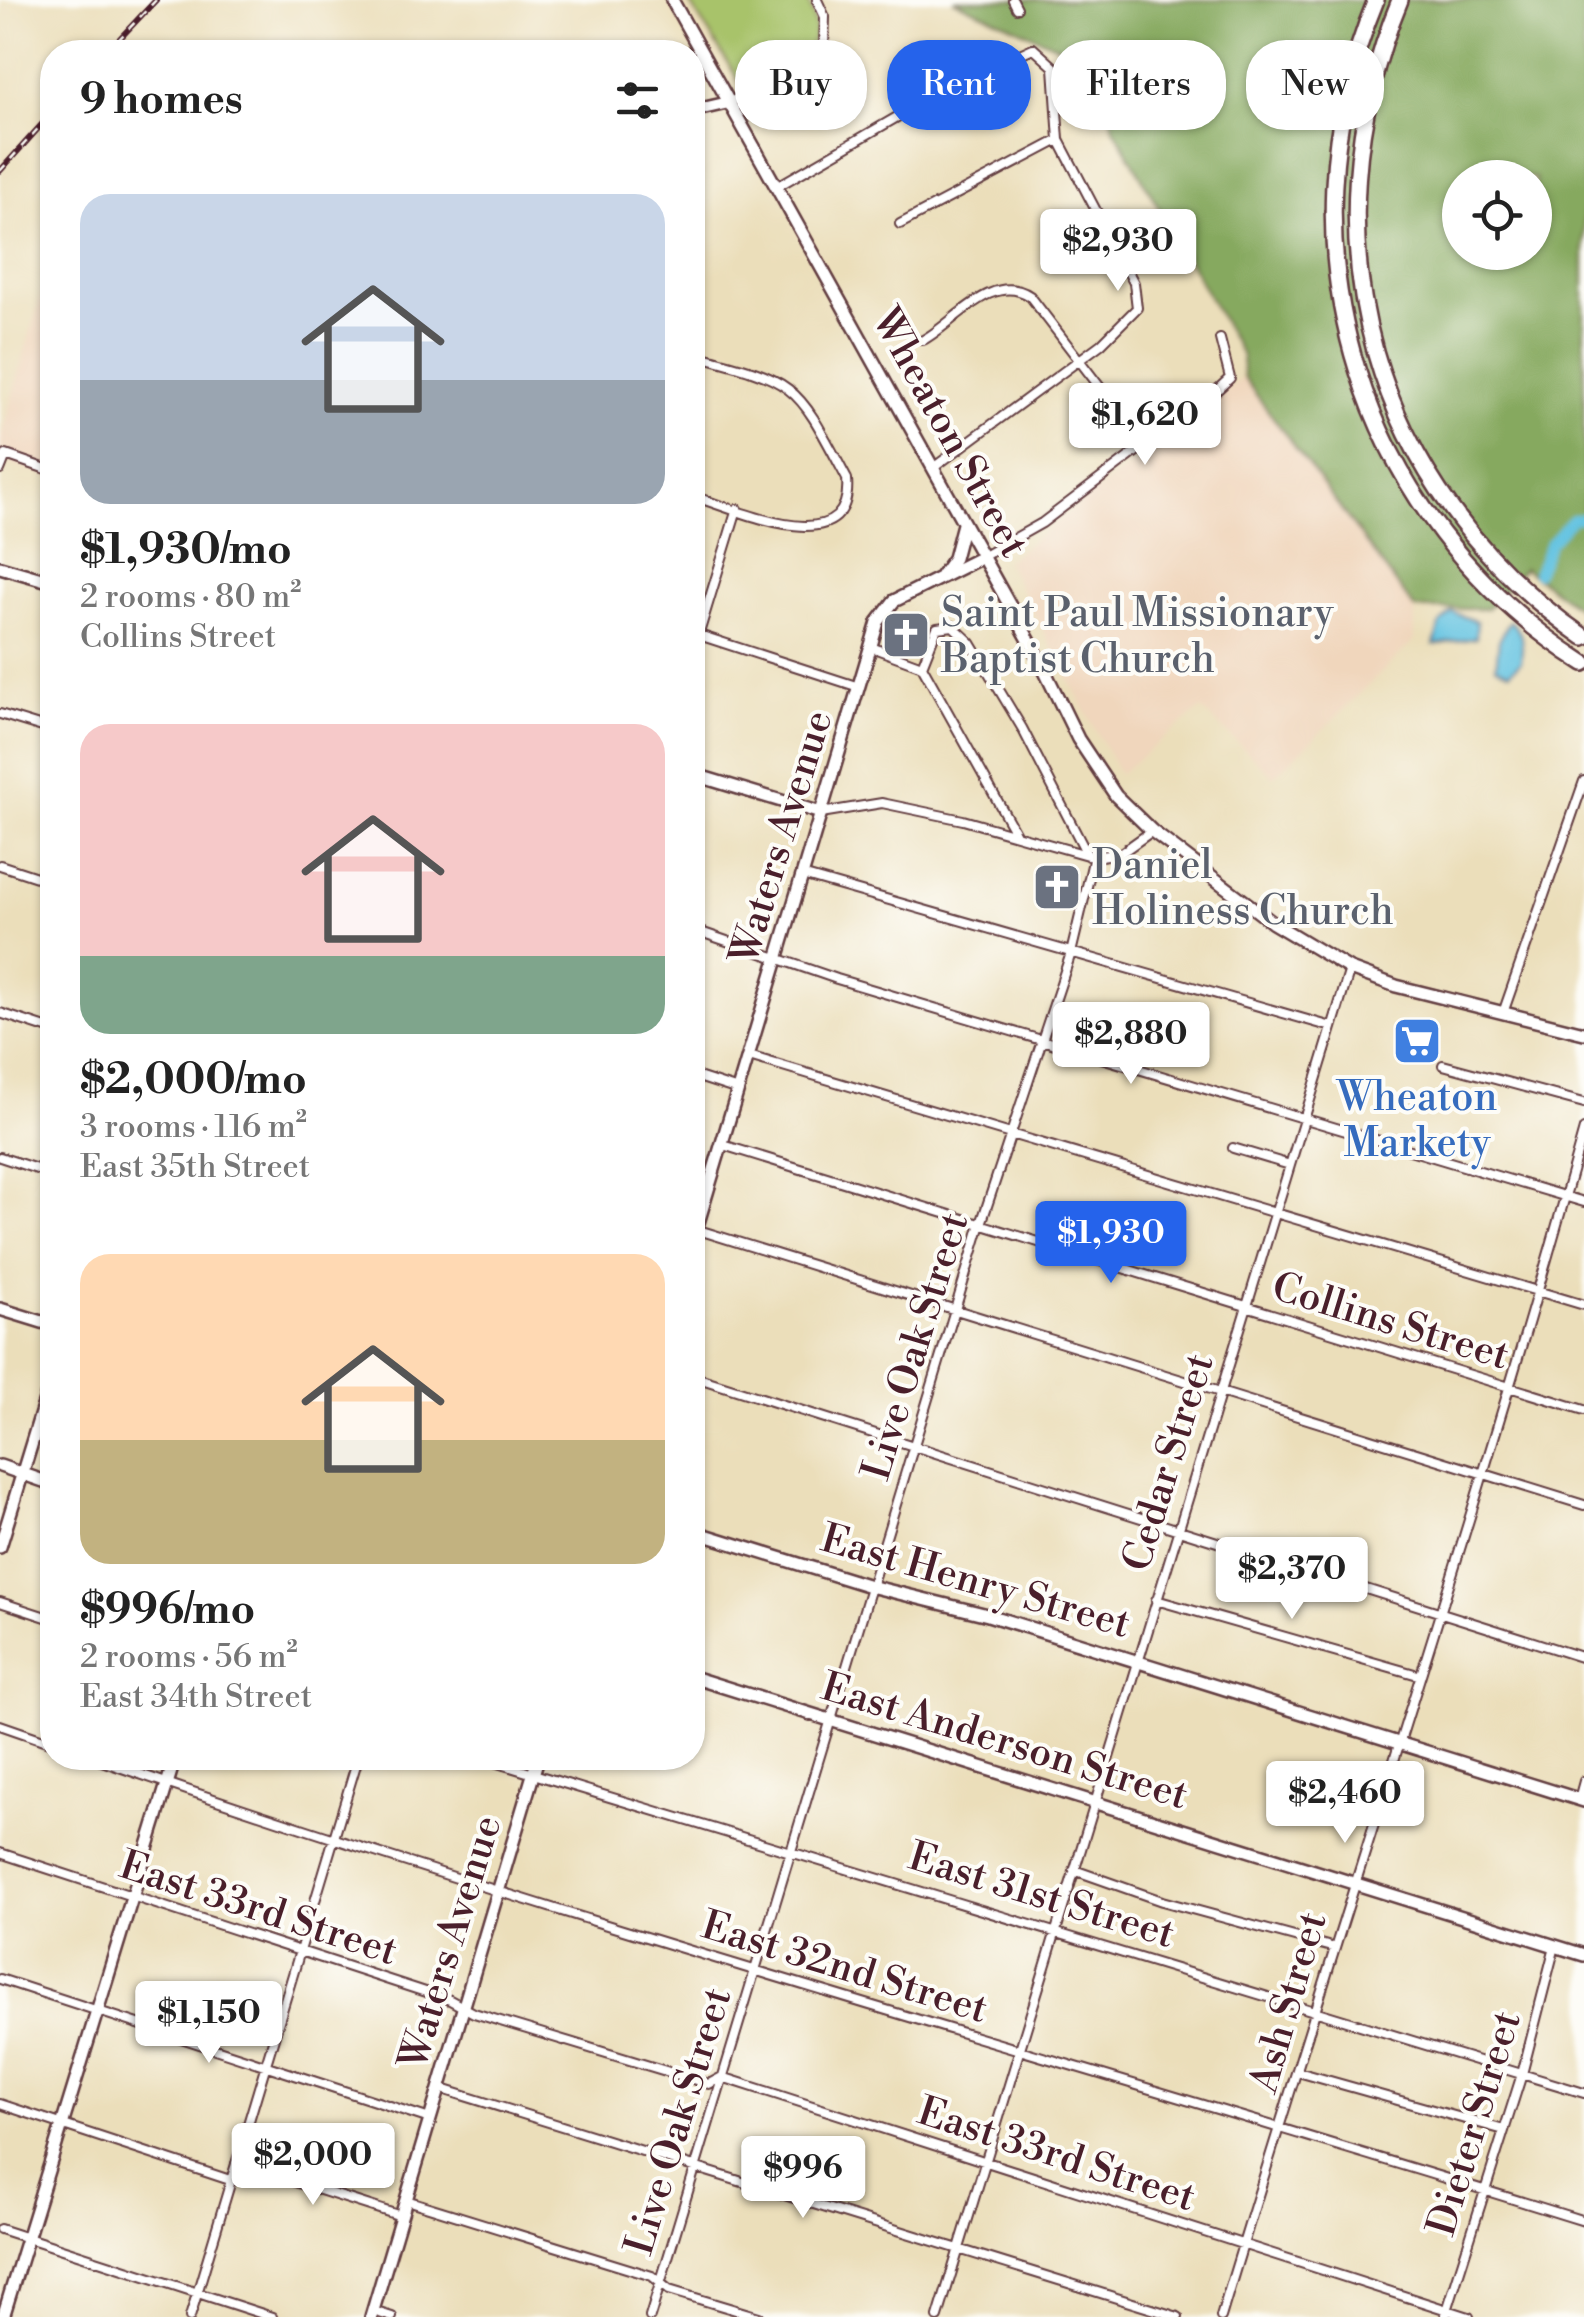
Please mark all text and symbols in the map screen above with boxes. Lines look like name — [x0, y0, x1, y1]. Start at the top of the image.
chip: Buy — [735, 40, 867, 130]
chip: Rent — [887, 40, 1031, 130]
chip: Filters — [1051, 40, 1226, 130]
chip: New — [1246, 40, 1384, 130]
icon: filters — [610, 73, 665, 128]
text: 9 homes — [80, 74, 243, 127]
map controls — [1442, 160, 1552, 270]
button: locate — [1442, 160, 1552, 270]
pin: $2,930 — [1037, 209, 1199, 294]
text: $2,930 — [1062, 221, 1174, 261]
icon: home — [283, 259, 463, 439]
street label: Wheaton Street — [859, 298, 1038, 566]
pin: $1,620 — [1064, 383, 1226, 468]
text: $1,620 — [1091, 395, 1199, 435]
text: $1,930/mo — [80, 524, 292, 577]
text: 2 rooms · 80 m² — [80, 577, 301, 617]
place label: Saint Paul Missionary Baptist Church — [940, 589, 1334, 685]
church icon: Saint Paul Missionary Baptist Church — [880, 609, 932, 661]
text: Collins Street — [80, 617, 276, 657]
street label: Waters Avenue — [719, 705, 844, 973]
icon: home — [283, 789, 463, 969]
place label: Daniel Holiness Church — [1092, 841, 1394, 937]
church icon: Daniel Holiness Church — [1031, 861, 1083, 913]
pin: $2,880 — [1050, 1002, 1212, 1087]
text: $2,880 — [1075, 1014, 1187, 1054]
supermarket icon: Wheaton Markety — [1391, 1015, 1443, 1067]
text: $2,000/mo — [80, 1054, 307, 1107]
place label: Wheaton Markety — [1335, 1073, 1497, 1170]
text: 3 rooms · 116 m² — [80, 1107, 307, 1147]
text: East 35th Street — [80, 1147, 310, 1187]
pin: $1,930 — [1030, 1201, 1192, 1286]
street label: Live Oak Street — [852, 1207, 980, 1486]
text: $1,930 — [1057, 1213, 1165, 1253]
street label: Collins Street — [1266, 1262, 1515, 1382]
icon: home — [283, 1319, 463, 1499]
street label: Cedar Street — [1112, 1348, 1226, 1577]
street label: East Henry Street — [815, 1514, 1136, 1651]
pin: $2,370 — [1211, 1537, 1373, 1622]
text: $2,370 — [1238, 1549, 1346, 1589]
text: $996/mo — [80, 1584, 255, 1637]
text: 2 rooms · 56 m² — [80, 1637, 298, 1677]
street label: East Anderson Street — [815, 1662, 1194, 1821]
text: East 34th Street — [80, 1677, 312, 1717]
pin: $2,460 — [1264, 1761, 1426, 1846]
text: $2,460 — [1288, 1773, 1402, 1813]
street label: Waters Avenue — [388, 1810, 513, 2078]
street label: East 31st Street — [902, 1832, 1180, 1960]
street label: East 33rd Street — [113, 1840, 403, 1977]
street label: East 32nd Street — [695, 1901, 993, 2035]
street label: Ash Street — [1239, 1906, 1339, 2100]
pin: $1,150 — [128, 1981, 290, 2066]
street label: Live Oak Street — [615, 1982, 743, 2261]
text: $1,150 — [157, 1993, 261, 2033]
street label: Dieter Street — [1417, 2005, 1533, 2242]
street label: East 33rd Street — [911, 2086, 1201, 2223]
pin: $2,000 — [232, 2123, 394, 2208]
text: $2,000 — [254, 2135, 372, 2175]
pin: $996 — [744, 2136, 862, 2221]
text: $996 — [763, 2148, 843, 2188]

